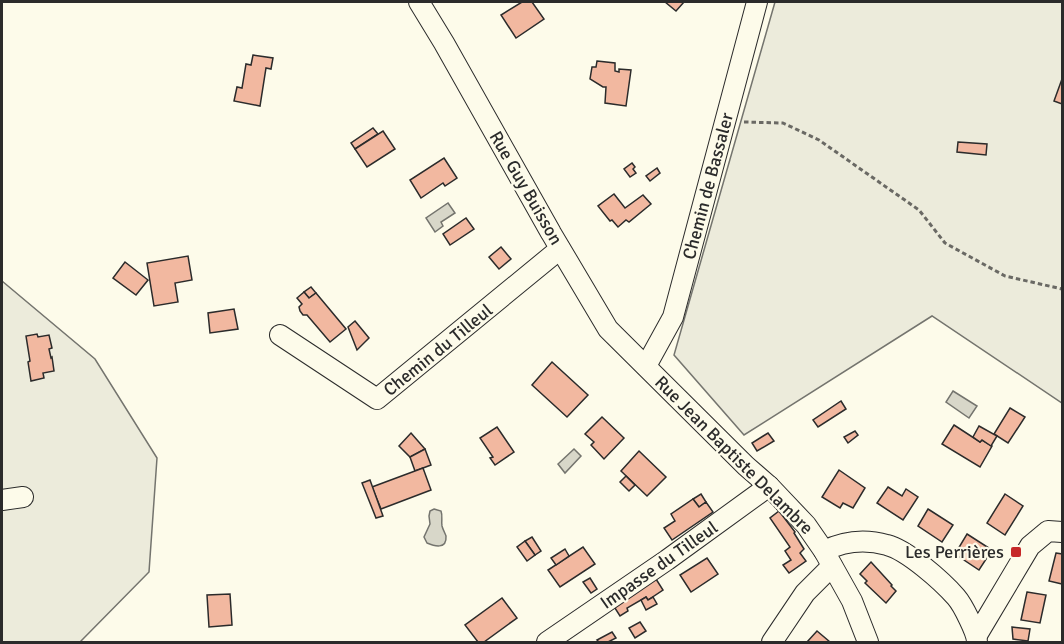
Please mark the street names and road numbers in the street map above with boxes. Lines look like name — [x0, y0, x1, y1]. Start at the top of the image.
street label: Chemin de Bassaler — [678, 110, 738, 262]
street label: Rue Guy Buisson — [485, 127, 567, 249]
street label: Chemin du Tilleul — [379, 299, 497, 401]
street label: Rue Jean Baptiste Delambre — [650, 371, 818, 539]
street label: Impasse du Tilleul — [596, 516, 722, 614]

